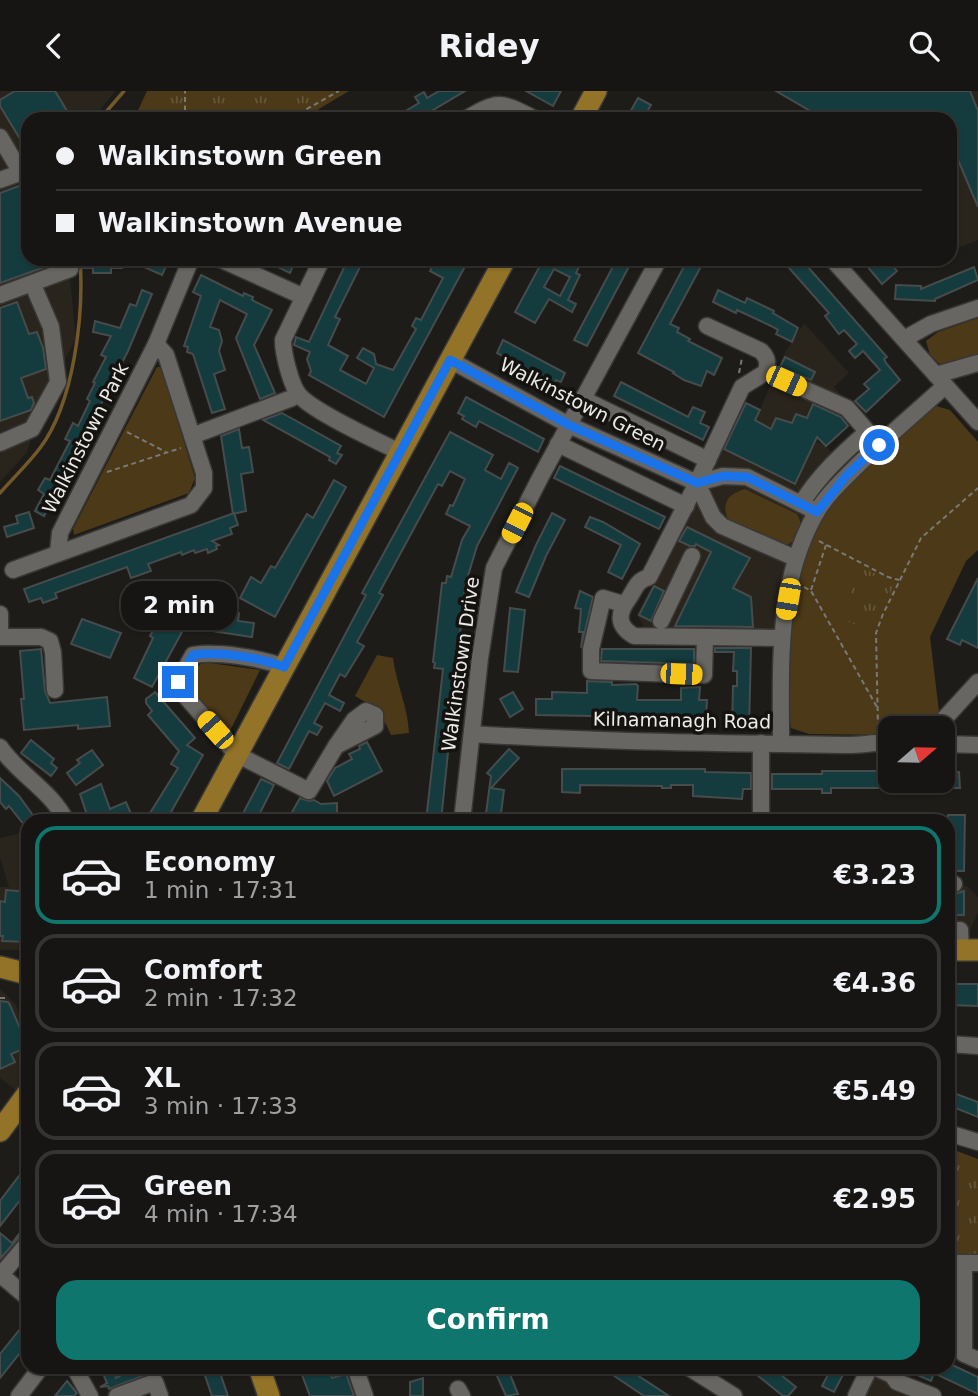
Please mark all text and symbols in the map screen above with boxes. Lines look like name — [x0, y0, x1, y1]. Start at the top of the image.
icon: back — [35, 27, 73, 65]
text: Ridey — [438, 27, 540, 65]
icon: search — [905, 27, 943, 65]
text: Walkinstown Green — [98, 141, 382, 171]
text: Walkinstown Avenue — [98, 208, 403, 238]
street label: Walkinstown Green — [496, 353, 670, 455]
street label: Walkinstown Park — [37, 359, 133, 517]
car — [763, 363, 810, 399]
route start — [863, 429, 895, 461]
car — [499, 500, 536, 546]
street label: Walkinstown Drive — [437, 575, 483, 753]
car — [775, 576, 802, 622]
callout: 2 min — [120, 581, 236, 629]
text: 2 min — [143, 592, 215, 618]
car — [660, 663, 703, 685]
route end — [162, 666, 194, 698]
car — [194, 707, 237, 753]
street label: Kilnamanagh Road — [593, 707, 771, 733]
north arrow — [878, 716, 956, 793]
map controls — [878, 716, 955, 793]
icon: car — [60, 844, 123, 907]
text: Economy — [144, 847, 275, 877]
text: €3.23 — [834, 860, 916, 890]
text: 1 min · 17:31 — [144, 877, 298, 903]
icon: car — [60, 952, 123, 1015]
text: Comfort — [144, 955, 262, 985]
text: €4.36 — [834, 968, 916, 998]
text: 2 min · 17:32 — [144, 985, 298, 1011]
icon: car — [60, 1060, 123, 1123]
text: XL — [144, 1063, 181, 1093]
text: €5.49 — [834, 1076, 916, 1106]
text: 3 min · 17:33 — [144, 1093, 298, 1119]
icon: car — [60, 1168, 123, 1231]
text: Green — [144, 1171, 232, 1201]
text: €2.95 — [834, 1184, 916, 1214]
text: 4 min · 17:34 — [144, 1201, 298, 1227]
button: Confirm — [56, 1280, 920, 1360]

